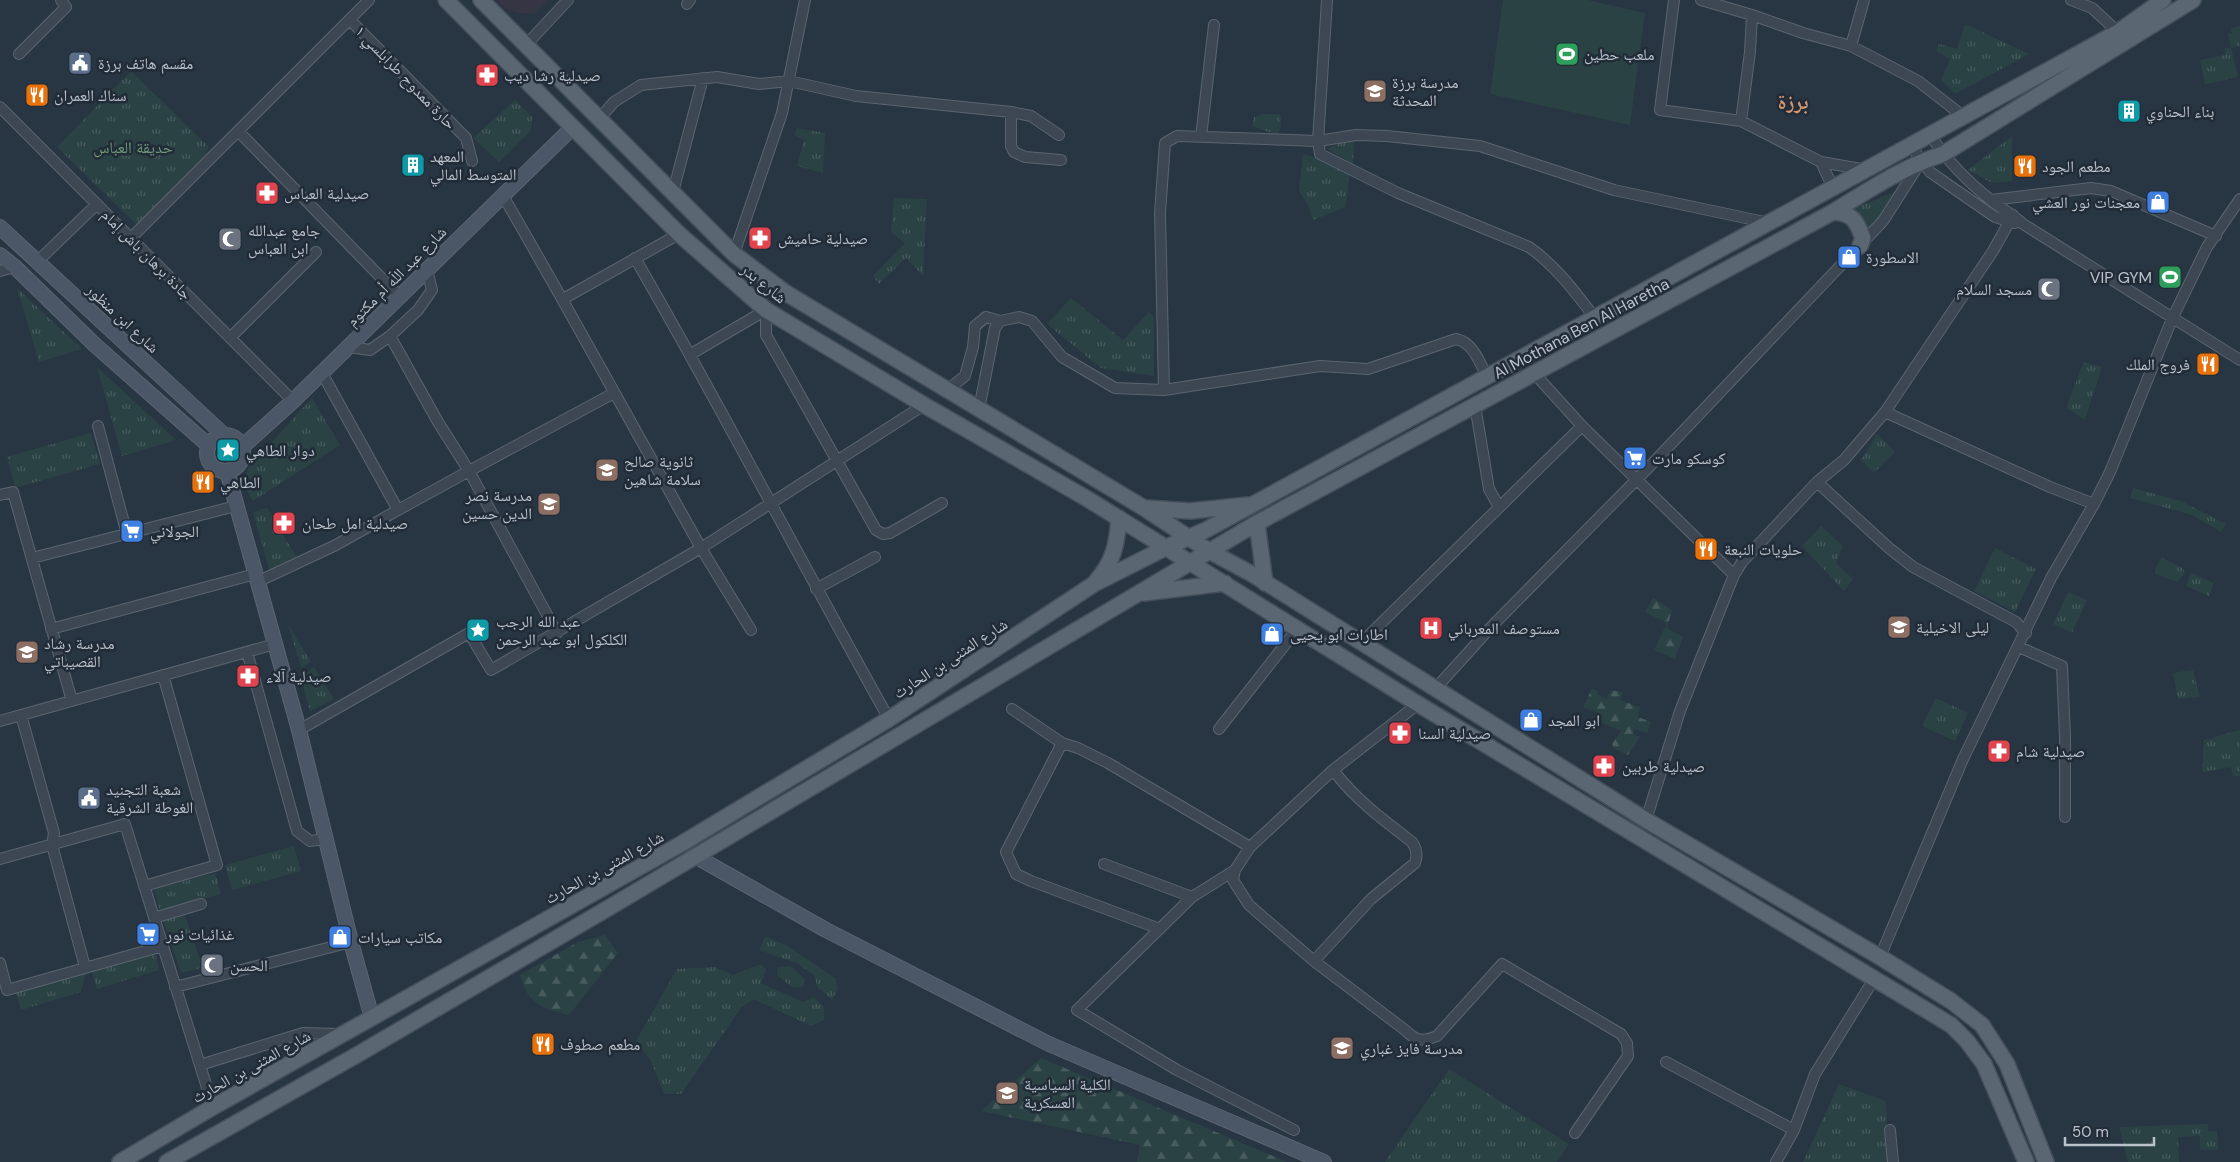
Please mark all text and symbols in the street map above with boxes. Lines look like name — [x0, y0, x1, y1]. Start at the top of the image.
street label: حارة ممدوح طرابلسي ١ — [349, 21, 461, 135]
sports icon: ملعب حطين — [1554, 41, 1580, 67]
place label: ملعب حطين — [1584, 44, 1655, 65]
public building icon: مقسم هاتف برزة — [67, 50, 93, 76]
place label: مقسم هاتف برزة — [98, 53, 193, 74]
pharmacy icon: صيدلية رشا ديب — [474, 62, 500, 88]
place label: صيدلية رشا ديب — [504, 65, 601, 86]
place label: مدرسة برزة المحدثة — [1392, 72, 1459, 111]
school or university icon: مدرسة برزة المحدثة — [1362, 78, 1388, 104]
restaurant icon: سناك العمران — [24, 82, 50, 108]
place label: سناك العمران — [54, 85, 127, 106]
district label: برزة — [1778, 88, 1808, 116]
building icon: بناء الحناوي — [2116, 98, 2142, 124]
place label: بناء الحناوي — [2146, 101, 2214, 124]
park label: حديقة العباس — [93, 137, 173, 158]
place label: المعهد المتوسط المالي — [430, 146, 516, 187]
building icon: المعهد المتوسط المالي — [400, 152, 426, 178]
restaurant icon: مطعم الجود — [2012, 153, 2038, 179]
place label: مطعم الجود — [2042, 156, 2111, 177]
pharmacy icon: صيدلية العباس — [254, 180, 280, 206]
place label: صيدلية العباس — [284, 183, 369, 204]
shop icon: معجنات نور العشي — [2145, 189, 2171, 215]
place label: معجنات نور العشي — [2032, 192, 2140, 215]
street label: جادة برهان باش إمام — [97, 204, 197, 304]
place label: جامع عبدالله ابن العباس — [248, 220, 320, 259]
street label: شارع عبد اللّه أم مكتوم — [342, 222, 451, 331]
pharmacy icon: صيدلية حاميش — [747, 225, 773, 251]
mosque icon: جامع عبدالله ابن العباس — [217, 226, 243, 252]
place label: صيدلية حاميش — [778, 228, 868, 249]
shop icon: الاسطورة — [1836, 244, 1862, 270]
place label: الاسطورة — [1866, 247, 1919, 268]
street label: شارع بدر — [736, 258, 791, 308]
sports icon: VIP GYM — [2157, 264, 2183, 290]
place label: VIP GYM — [2090, 267, 2152, 288]
street label: Al Mothana Ben Al Haretha — [1490, 273, 1673, 384]
mosque icon: مسجد السلام — [2036, 276, 2062, 302]
street label: شارع ابن منظور — [81, 279, 164, 357]
place label: مسجد السلام — [1956, 279, 2032, 300]
restaurant icon: فروج الملك — [2195, 351, 2221, 377]
place label: فروج الملك — [2125, 354, 2190, 375]
place icon: دوار الطاهي — [215, 437, 241, 463]
place label: دوار الطاهي — [246, 440, 315, 463]
supermarket icon: كوسكو مارت — [1622, 445, 1648, 471]
place label: كوسكو مارت — [1652, 448, 1726, 469]
place label: ثانوية صالح سلامة شاهين — [624, 451, 701, 490]
school or university icon: ثانوية صالح سلامة شاهين — [594, 457, 620, 483]
restaurant icon: الطاهي — [190, 469, 216, 495]
place label: الطاهي — [220, 472, 260, 495]
place label: مدرسة نصر الدين حسين — [462, 485, 532, 524]
school or university icon: مدرسة نصر الدين حسين — [536, 491, 562, 517]
pharmacy icon: صيدلية امل طحان — [271, 510, 297, 536]
place label: صيدلية امل طحان — [302, 513, 408, 534]
supermarket icon: الجولاني — [119, 518, 145, 544]
place label: الجولاني — [150, 521, 199, 544]
restaurant icon: حلويات النبعة — [1693, 536, 1719, 562]
place label: حلويات النبعة — [1724, 539, 1802, 560]
place label: عبد الله الرجب الكلكول ابو عبد الرحمن — [496, 611, 627, 650]
street label: شارع المثنى بن الحارث — [889, 614, 1012, 703]
school or university icon: ليلى الاخيلية — [1886, 614, 1912, 640]
hospital icon: مستوصف المعرباني — [1418, 615, 1444, 641]
place icon: عبد الله الرجب الكلكول ابو عبد الرحمن — [465, 617, 491, 643]
place label: ليلى الاخيلية — [1916, 617, 1989, 638]
place label: مستوصف المعرباني — [1448, 618, 1560, 641]
shop icon: اطارات ابو يحيى — [1259, 621, 1285, 647]
place label: اطارات ابو يحيى — [1290, 624, 1388, 645]
place label: مدرسة رشاد القصيباتي — [44, 633, 114, 674]
school or university icon: مدرسة رشاد القصيباتي — [14, 639, 40, 665]
pharmacy icon: صيدلية آلاء — [235, 663, 261, 689]
place label: صيدلية آلاء — [266, 666, 332, 687]
shop icon: ابو المجد — [1518, 707, 1544, 733]
place label: ابو المجد — [1548, 710, 1600, 731]
pharmacy icon: صيدلية السنا — [1387, 720, 1413, 746]
place label: صيدلية السنا — [1418, 723, 1491, 744]
pharmacy icon: صيدلية شام — [1986, 738, 2012, 764]
place label: صيدلية شام — [2016, 741, 2085, 762]
pharmacy icon: صيدلية طربين — [1591, 753, 1617, 779]
place label: صيدلية طربين — [1622, 756, 1705, 777]
place label: شعبة التجنيد الغوطة الشرقية — [106, 779, 193, 818]
public building icon: شعبة التجنيد الغوطة الشرقية — [76, 785, 102, 811]
street label: شارع المثنى بن الحارث — [541, 826, 667, 909]
supermarket icon: غذائيات نور — [135, 921, 161, 947]
place label: غذائيات نور — [165, 924, 234, 945]
shop icon: مكاتب سيارات — [327, 924, 353, 950]
place label: مكاتب سيارات — [358, 927, 442, 948]
mosque icon: الحسن — [199, 952, 225, 978]
place label: الحسن — [230, 955, 268, 976]
street label: شارع المثنى بن الحارث — [188, 1025, 314, 1108]
restaurant icon: مطعم صطوف — [530, 1031, 556, 1057]
place label: مطعم صطوف — [560, 1034, 640, 1055]
school or university icon: مدرسة فايز غباري — [1329, 1035, 1355, 1061]
place label: مدرسة فايز غباري — [1360, 1038, 1463, 1061]
place label: الكلية السياسية العسكرية — [1024, 1074, 1111, 1113]
school or university icon: الكلية السياسية العسكرية — [994, 1080, 1020, 1106]
scale bar — [2065, 1114, 2154, 1146]
text: 50 m — [2072, 1122, 2109, 1142]

